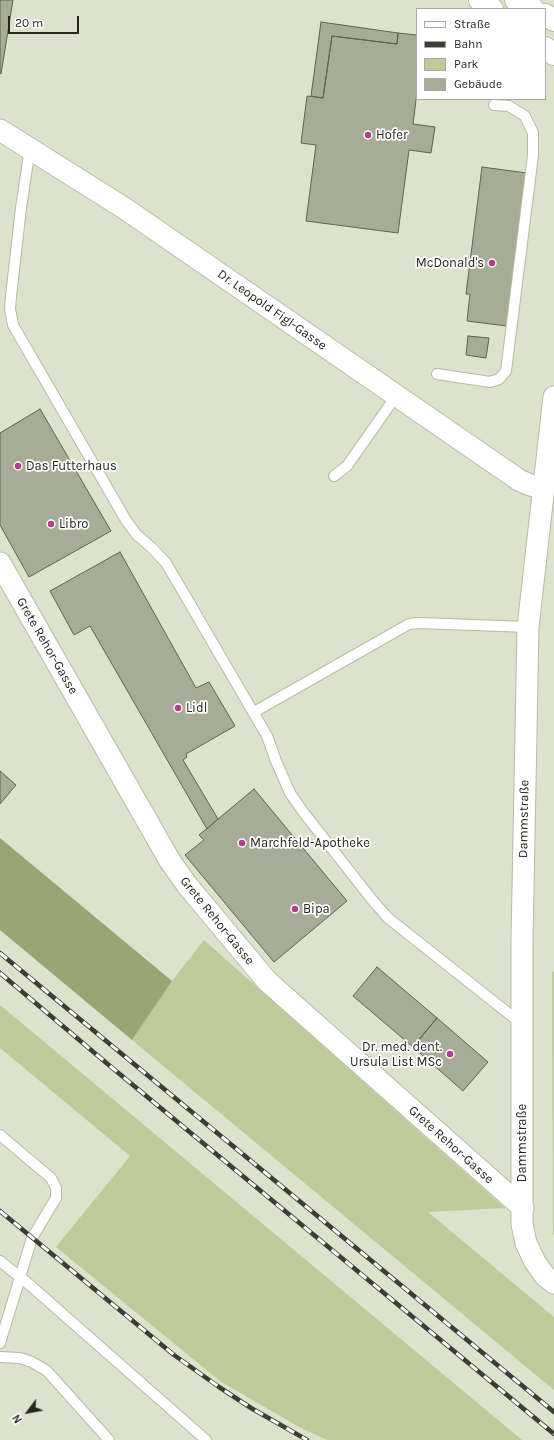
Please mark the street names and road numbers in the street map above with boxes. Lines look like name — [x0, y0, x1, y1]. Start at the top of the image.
street label: Dr. Leopold Figl-Gasse — [214, 266, 330, 354]
street label: Grete Rehor-Gasse — [13, 595, 81, 697]
street label: Dammstraße — [516, 780, 532, 858]
street label: Grete Rehor-Gasse — [177, 874, 257, 968]
street label: Grete Rehor-Gasse — [405, 1103, 497, 1187]
street label: Dammstraße — [514, 1104, 530, 1182]

